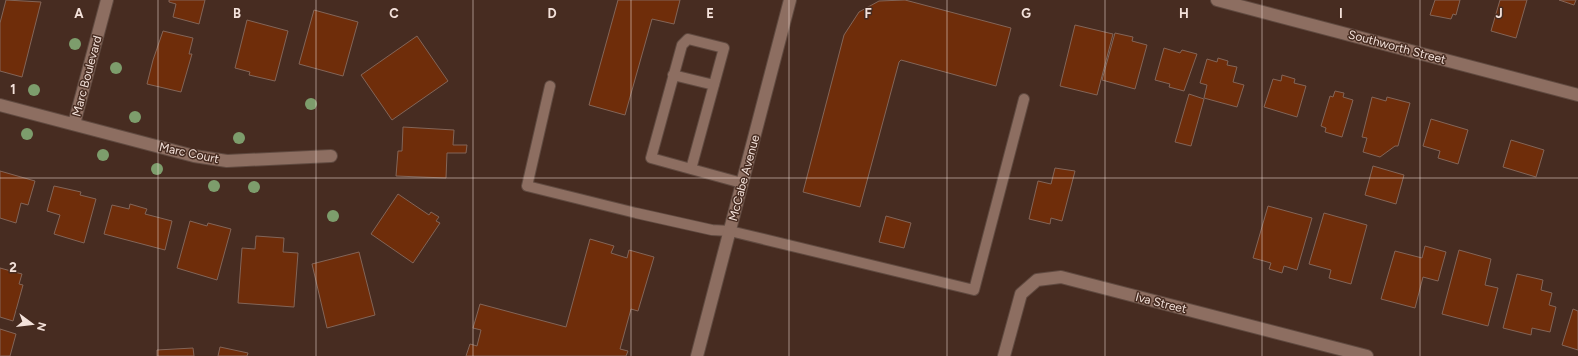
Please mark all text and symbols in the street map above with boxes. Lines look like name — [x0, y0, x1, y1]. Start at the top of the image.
text: A — [74, 6, 84, 21]
text: B — [233, 6, 241, 21]
text: C — [389, 6, 399, 21]
text: D — [547, 6, 557, 21]
text: E — [706, 6, 714, 21]
text: F — [864, 6, 872, 21]
text: G — [1021, 6, 1031, 21]
text: H — [1179, 6, 1189, 21]
text: I — [1339, 6, 1343, 21]
text: J — [1495, 6, 1503, 21]
street label: Southworth Street — [1347, 27, 1448, 67]
street label: Marc Boulevard — [69, 34, 105, 118]
text: 1 — [10, 82, 16, 97]
street label: McCabe Avenue — [726, 133, 762, 223]
street label: Marc Court — [158, 140, 221, 166]
text: 2 — [9, 260, 17, 275]
street label: Iva Street — [1134, 290, 1188, 316]
north arrow — [12, 304, 52, 344]
text: N — [34, 321, 49, 332]

